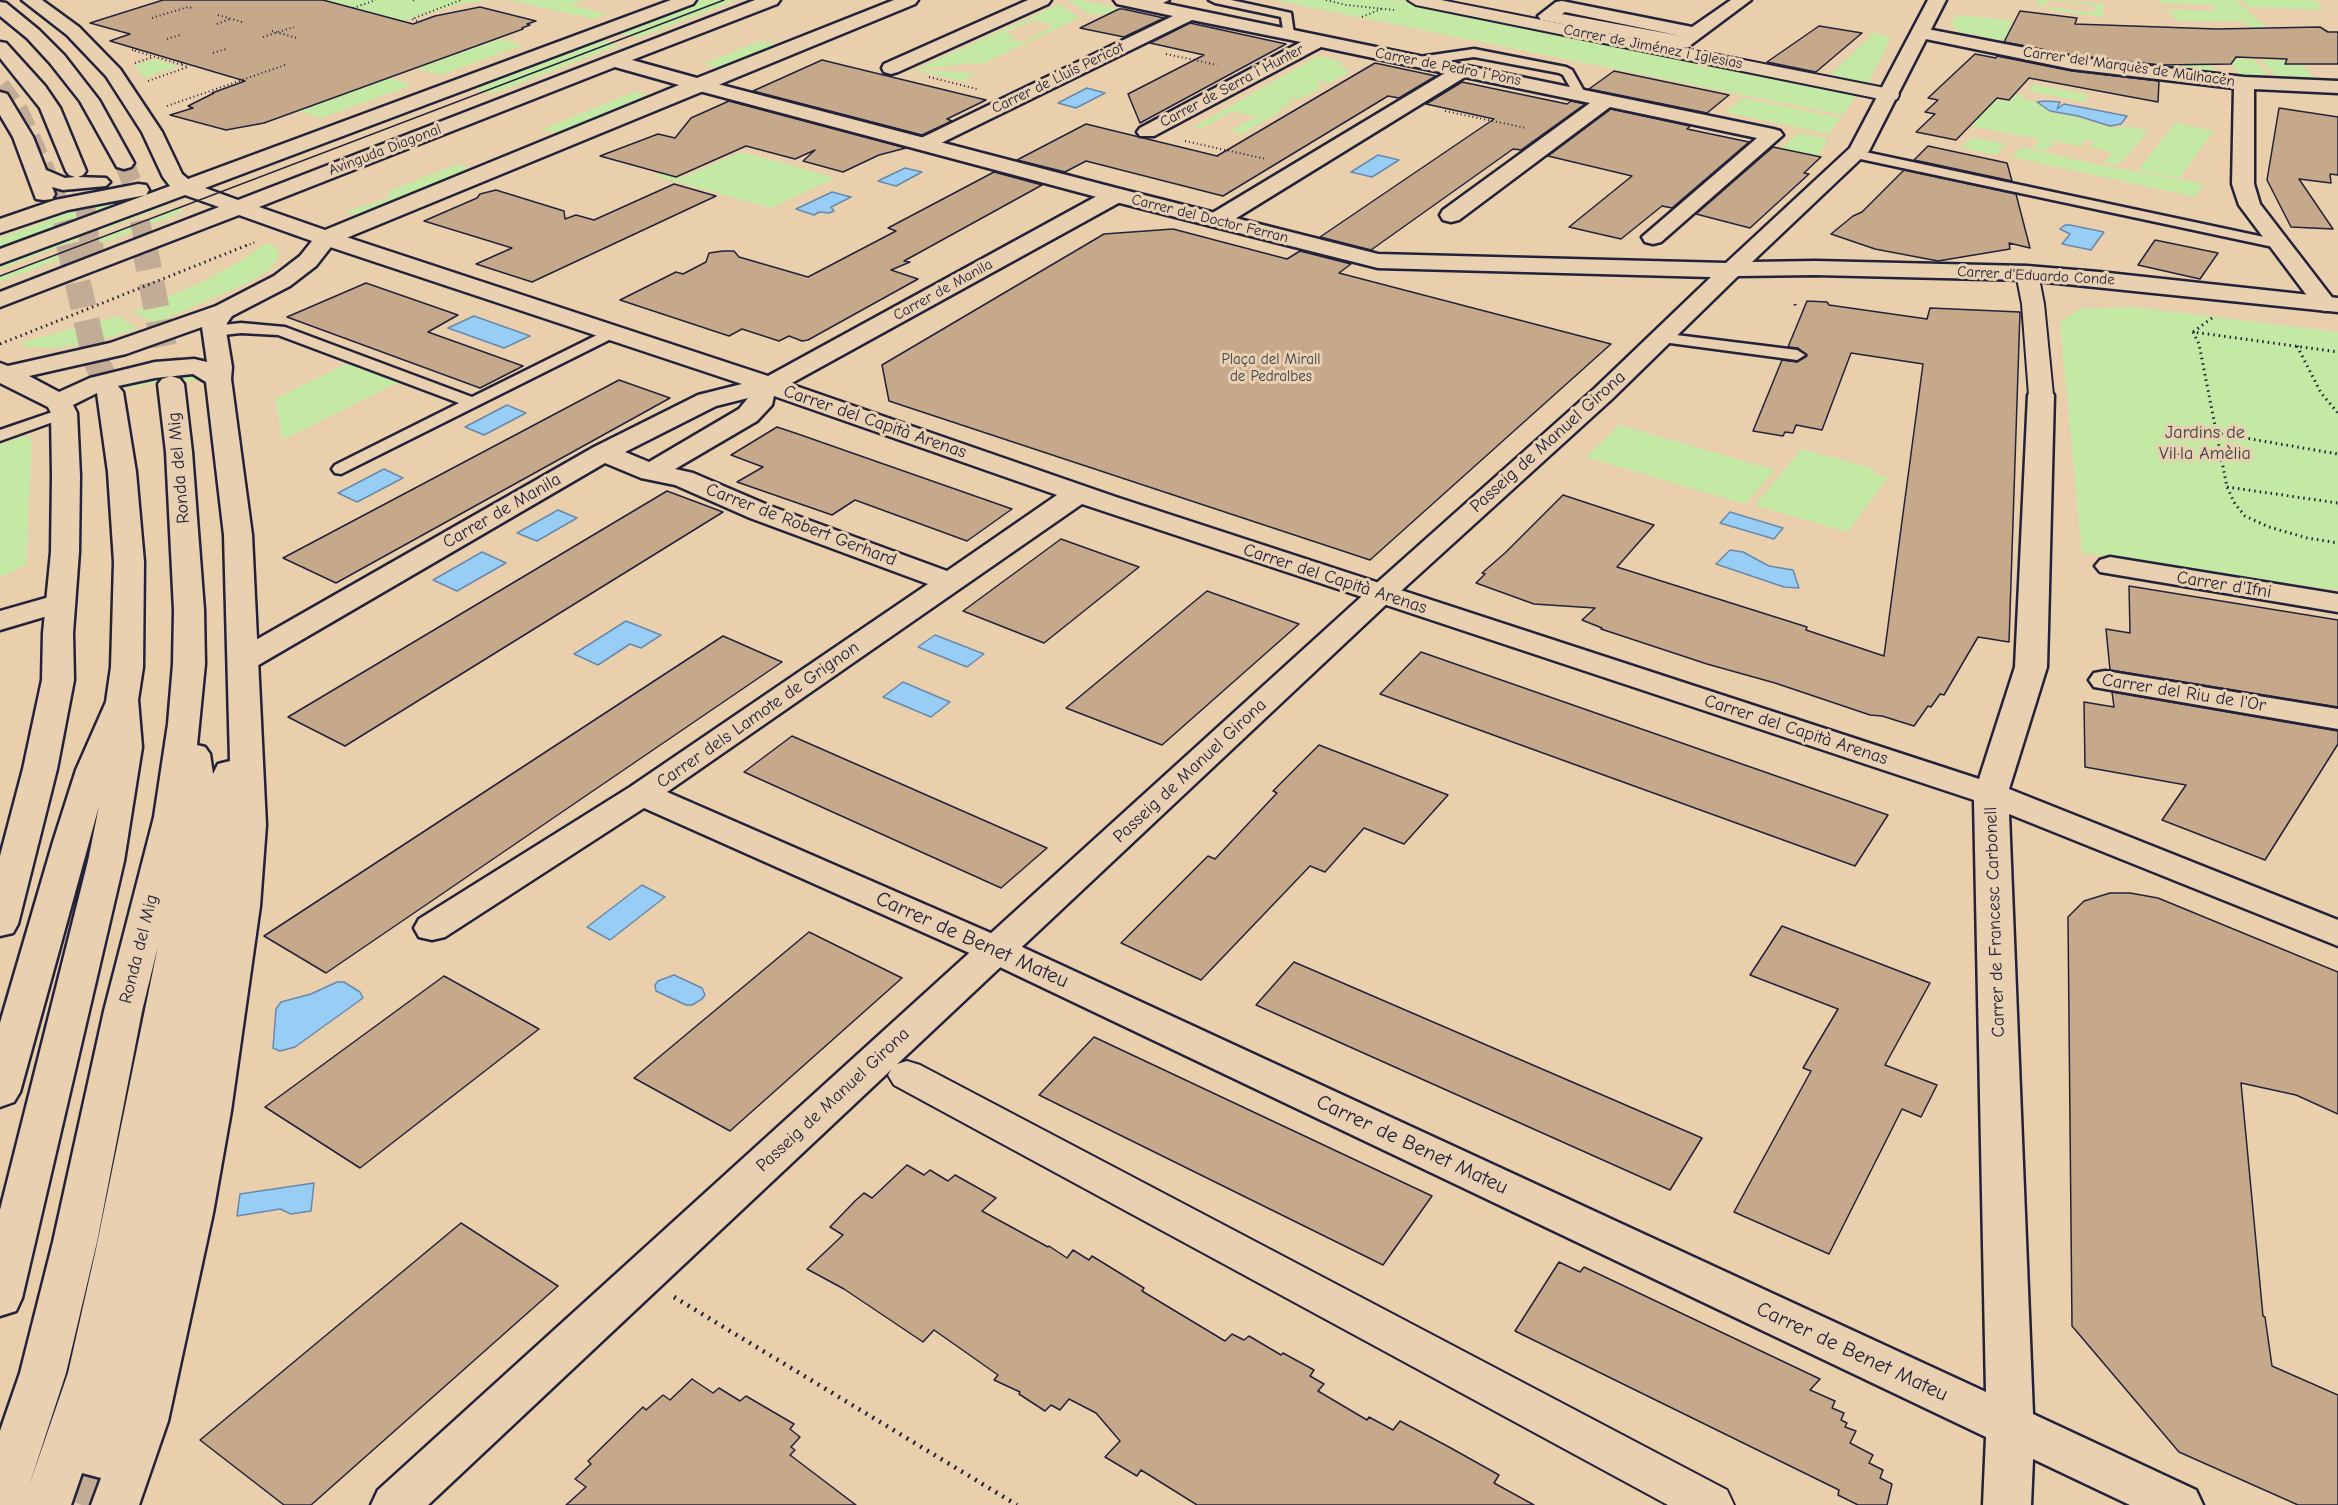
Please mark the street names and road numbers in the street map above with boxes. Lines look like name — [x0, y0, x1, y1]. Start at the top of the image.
street label: Carrer de Jiménez i Iglesias — [1562, 21, 1744, 73]
street label: Carrer de Lluís Pericot — [989, 38, 1127, 118]
street label: Carrer de Serra i Hunter — [1157, 40, 1307, 132]
street label: Carrer del Marquès de Mulhacén — [2022, 43, 2236, 91]
street label: Carrer de Pedro i Pons — [1374, 44, 1522, 90]
street label: Avinguda Diagonal — [326, 120, 444, 180]
street label: Carrer del Doctor Ferran — [1130, 191, 1290, 247]
street label: Carrer de Manila — [890, 255, 996, 325]
street label: Carrer d'Eduardo Conde — [1957, 263, 2115, 289]
street label: Passeig de Manuel Girona — [1466, 366, 1630, 518]
street label: Carrer del Capità Arenas — [781, 381, 969, 463]
street label: Ronda del Mig — [163, 411, 195, 525]
street label: Carrer de Manila — [439, 468, 565, 554]
street label: Carrer de Robert Gerhard — [703, 479, 899, 571]
street label: Carrer del Capità Arenas — [1240, 539, 1430, 619]
street label: Carrer d'Ifni — [2175, 567, 2273, 603]
street label: Carrer dels Lamote de Grignon — [653, 637, 863, 793]
street label: Carrer del Riu de l'Or — [2100, 669, 2268, 717]
street label: Carrer del Capità Arenas — [1701, 690, 1891, 770]
street label: Passeig de Manuel Girona — [1109, 694, 1271, 848]
street label: Carrer de Francesc Carbonell — [1980, 806, 2010, 1038]
street label: Carrer de Benet Mateu — [872, 886, 1072, 994]
street label: Ronda del Mig — [115, 892, 163, 1006]
street label: Passeig de Manuel Girona — [752, 1023, 914, 1177]
street label: Carrer de Benet Mateu — [1312, 1090, 1512, 1200]
street label: Carrer de Benet Mateu — [1752, 1297, 1952, 1407]

